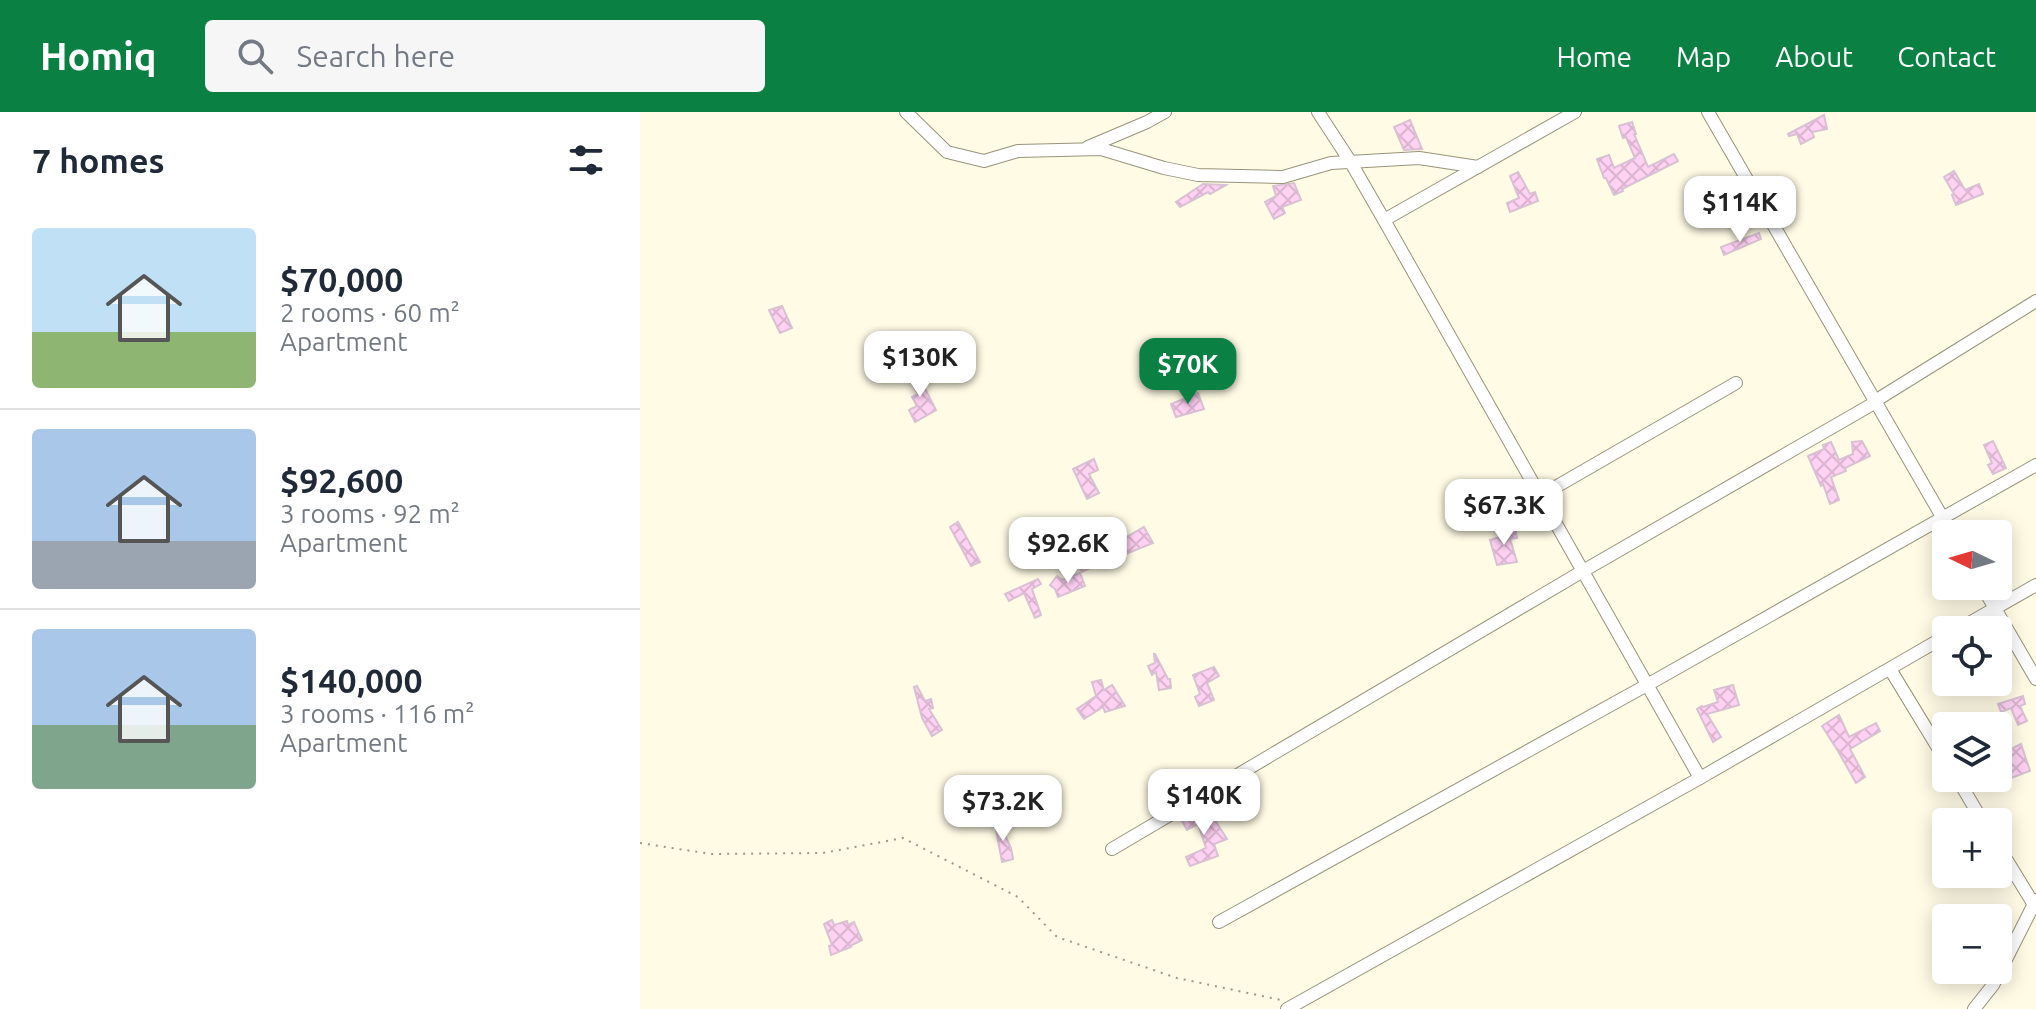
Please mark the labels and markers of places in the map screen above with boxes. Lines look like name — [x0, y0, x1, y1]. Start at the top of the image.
pin: $114K — [1684, 176, 1796, 244]
pin: $130K — [864, 331, 976, 399]
pin: $70K — [1141, 338, 1235, 406]
pin: $67.3K — [1439, 479, 1569, 547]
pin: $92.6K — [1003, 517, 1133, 585]
pin: $140K — [1148, 769, 1260, 837]
pin: $73.2K — [938, 775, 1068, 843]

